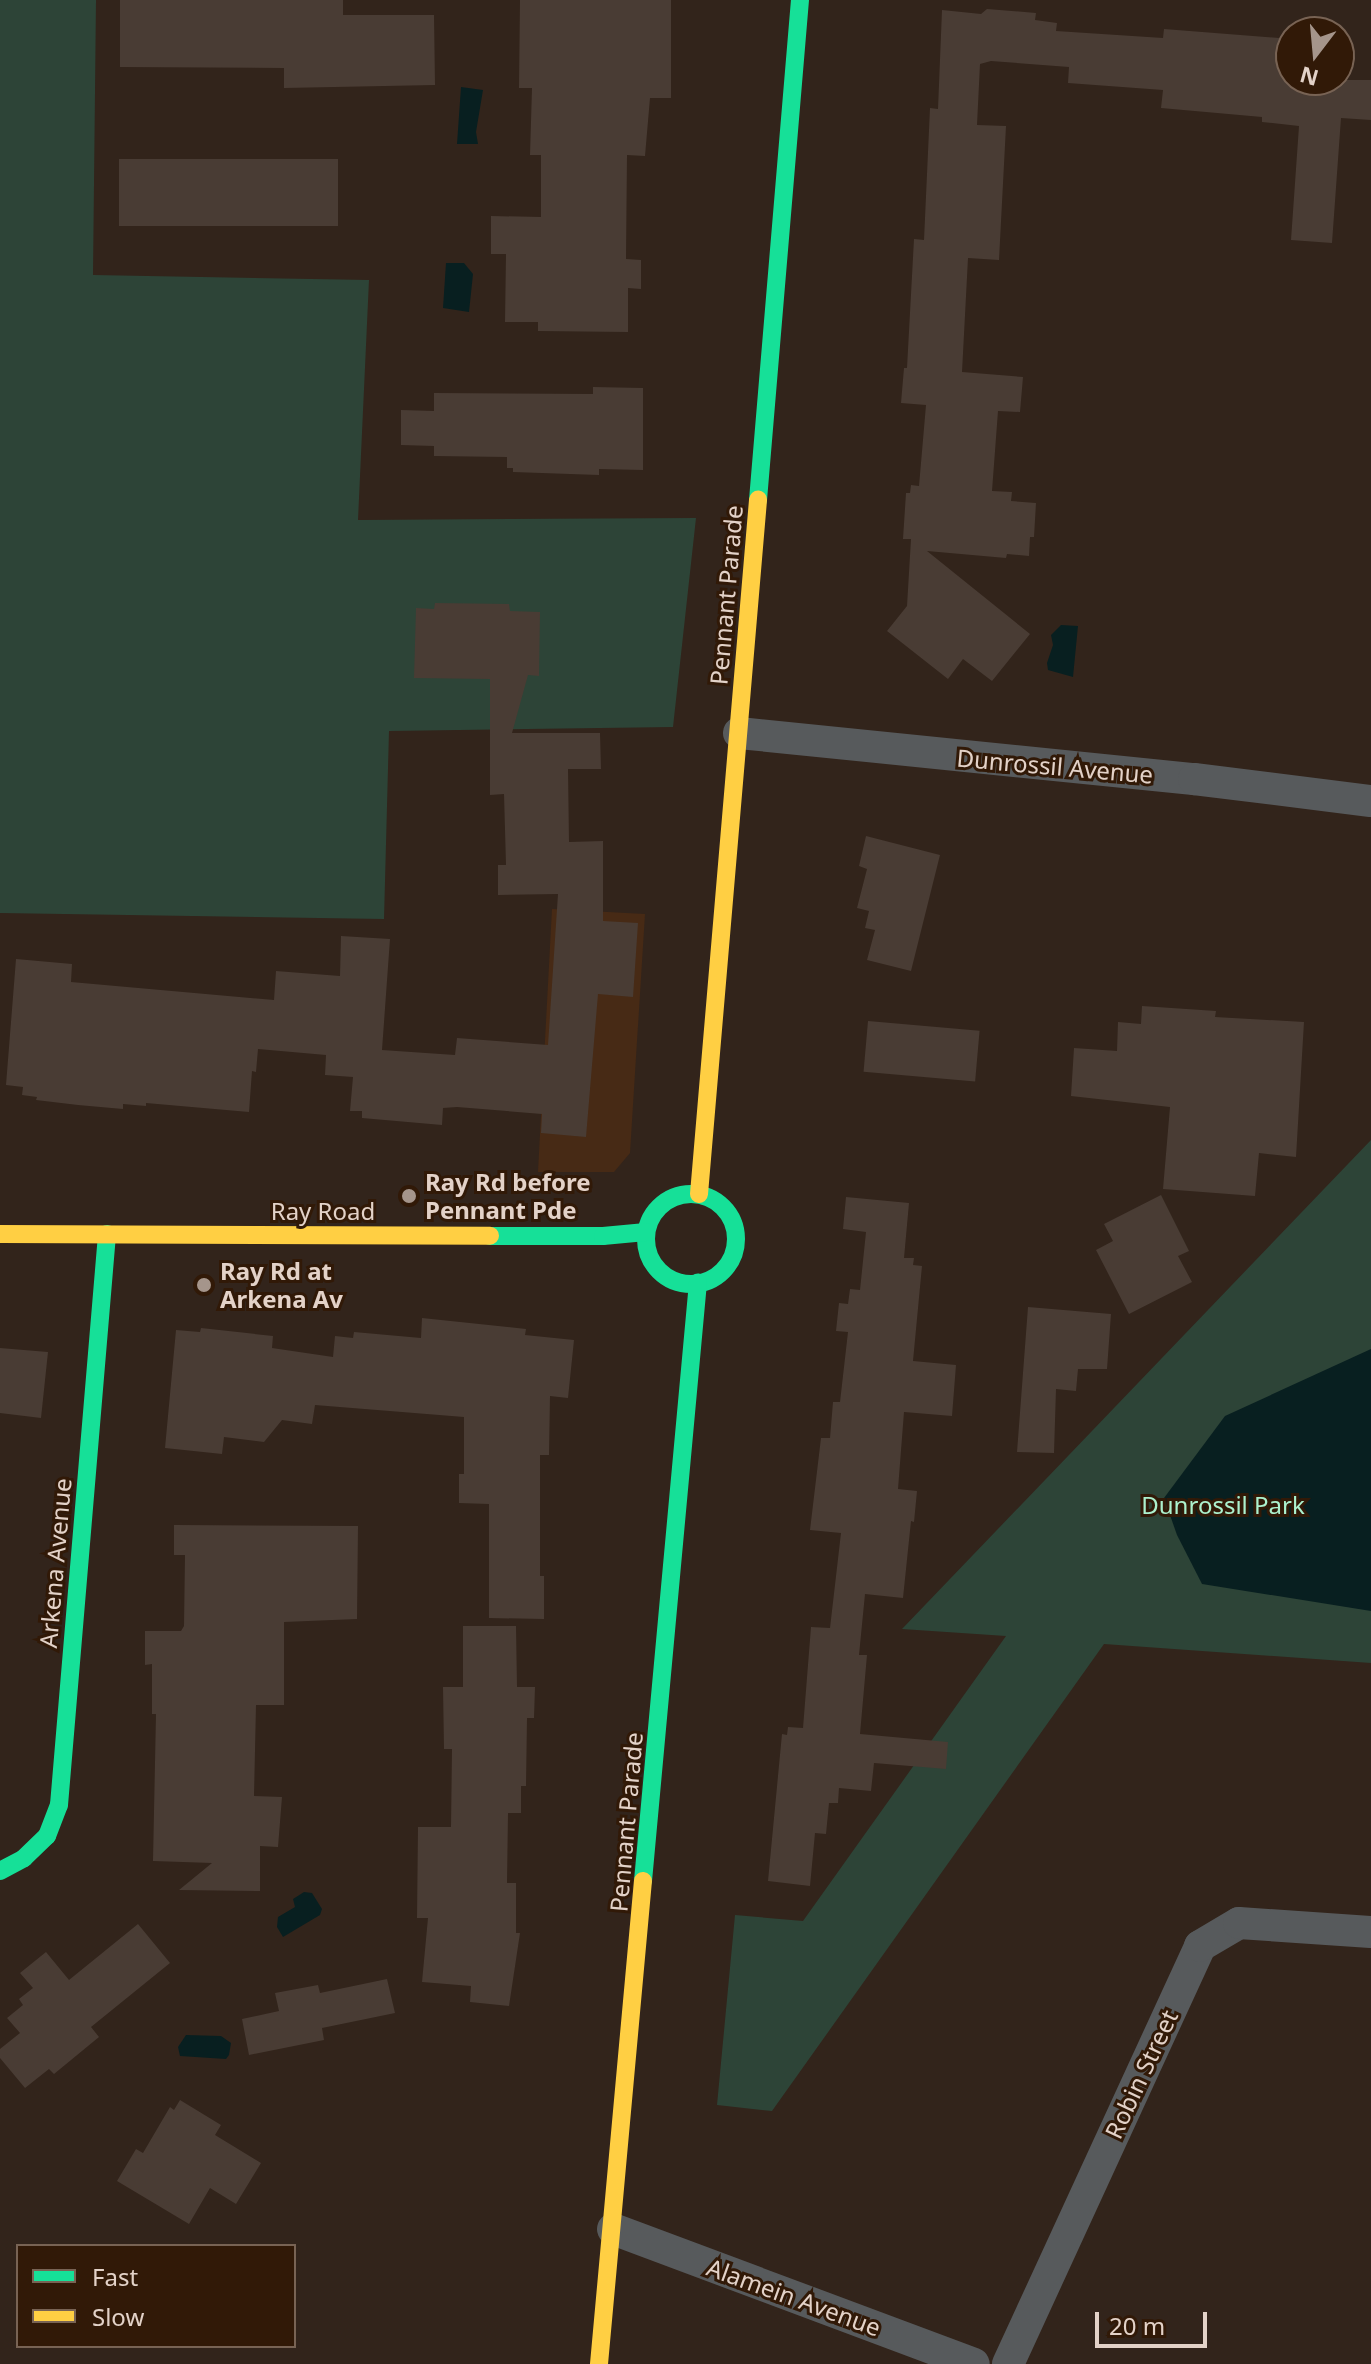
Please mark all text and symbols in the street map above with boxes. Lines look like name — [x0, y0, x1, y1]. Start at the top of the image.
north arrow — [1275, 16, 1355, 96]
text: N — [1296, 60, 1322, 94]
street label: Pennant Parade — [704, 504, 748, 686]
street label: Dunrossil Avenue — [956, 743, 1154, 789]
place label: Ray Rd before Pennant Pde — [425, 1168, 591, 1224]
marker: Ray Rd before Pennant Pde — [400, 1187, 418, 1205]
street label: Ray Road — [271, 1197, 375, 1225]
place label: Ray Rd at Arkena Av — [220, 1257, 343, 1313]
marker: Ray Rd at Arkena Av — [195, 1276, 213, 1294]
street label: Arkena Avenue — [33, 1477, 77, 1649]
park label: Dunrossil Park — [1141, 1491, 1305, 1519]
street label: Pennant Parade — [604, 1731, 648, 1913]
street label: Robin Street — [1099, 2005, 1183, 2143]
legend — [16, 2244, 296, 2348]
street label: Alamein Avenue — [703, 2252, 885, 2342]
text: Fast — [92, 2260, 138, 2293]
scale bar — [1099, 2296, 1211, 2346]
text: Slow — [92, 2300, 144, 2333]
text: 20 m — [1109, 2309, 1165, 2342]

